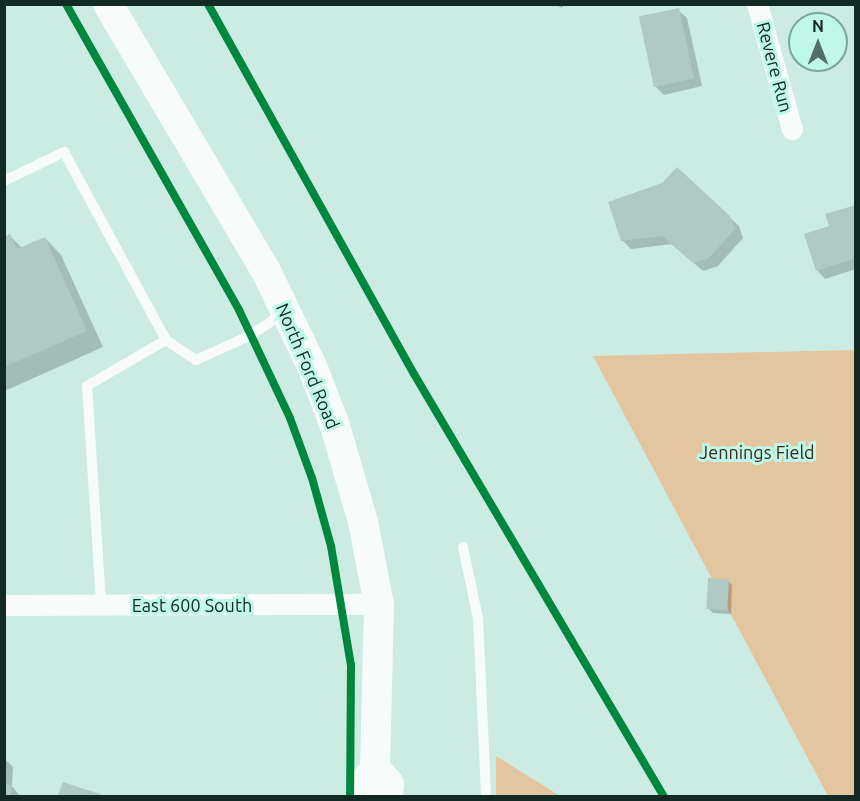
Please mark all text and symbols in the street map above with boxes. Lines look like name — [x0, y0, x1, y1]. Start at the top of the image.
north arrow — [788, 12, 848, 72]
text: N — [812, 17, 824, 35]
street label: Revere Run — [753, 20, 797, 114]
street label: North Ford Road — [272, 300, 344, 432]
park label: Jennings Field — [699, 441, 815, 463]
street label: East 600 South — [132, 594, 252, 616]

